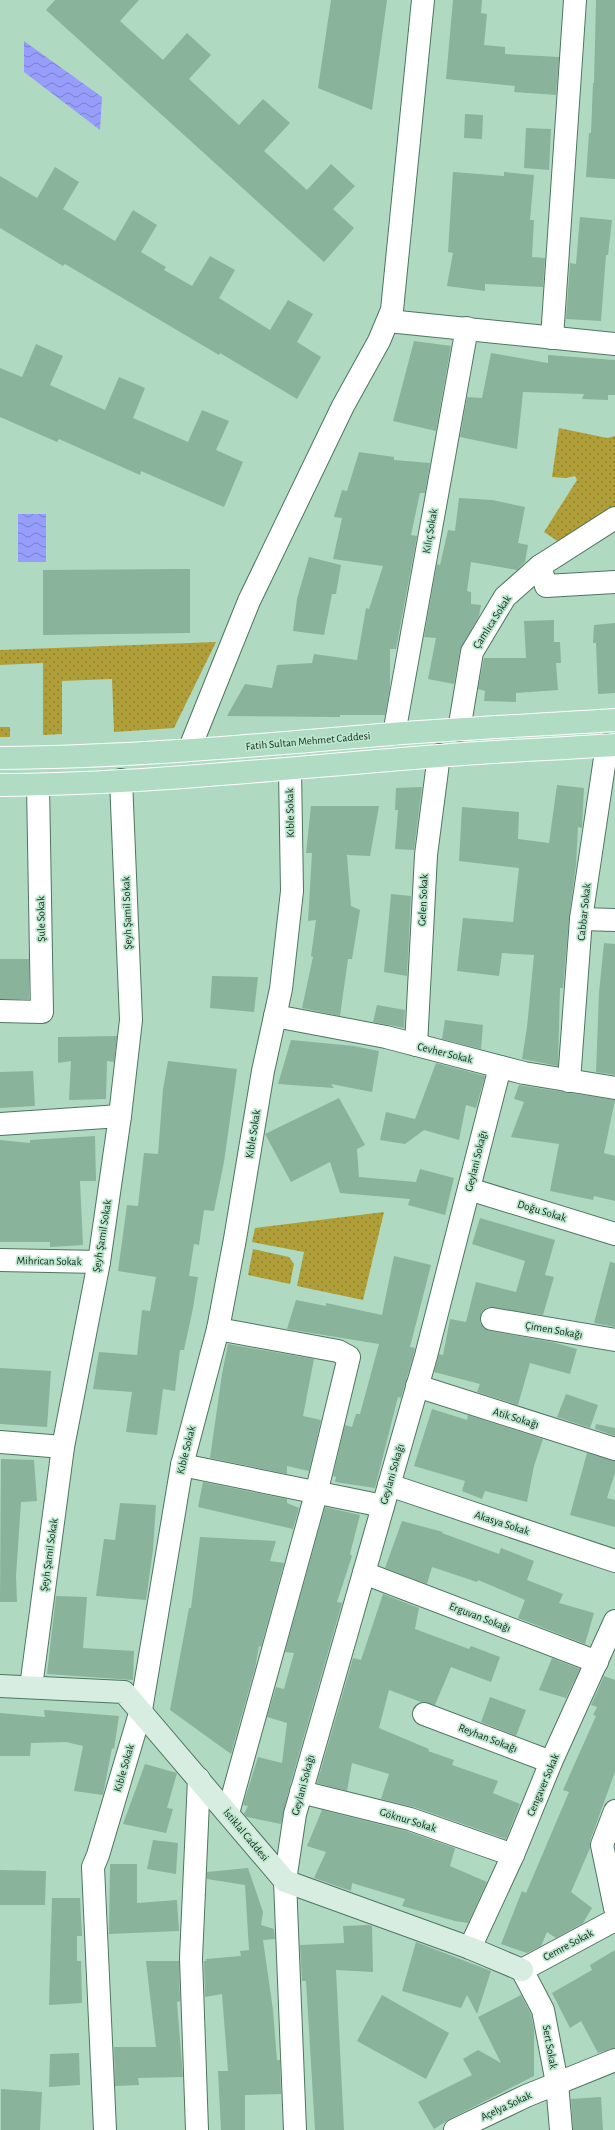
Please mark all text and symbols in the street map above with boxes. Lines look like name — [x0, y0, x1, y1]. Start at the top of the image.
street label: Kılıç Sokak — [421, 508, 439, 554]
street label: Çamlıca Sokak — [471, 593, 513, 651]
street label: Fatih Sultan Mehmet Caddesi — [245, 730, 371, 752]
street label: Kıble Sokak — [284, 788, 296, 838]
street label: Gelen Sokak — [416, 874, 430, 926]
street label: Şeyh Şamil Sokak — [120, 876, 134, 950]
street label: Cabbar Sokak — [576, 883, 592, 941]
street label: Şule Sokak — [35, 896, 47, 942]
street label: Cevher Sokak — [416, 1041, 474, 1065]
street label: Kıble Sokak — [244, 1109, 262, 1159]
street label: Geylani Sokağı — [463, 1129, 489, 1193]
street label: Doğu Sokak — [516, 1198, 568, 1224]
street label: Şeyh Şamil Sokak — [91, 1199, 113, 1273]
street label: Mihrican Sokak — [16, 1255, 82, 1267]
street label: Çimen Sokağı — [524, 1320, 584, 1340]
street label: Atik Sokağı — [492, 1406, 540, 1430]
street label: Kıble Sokak — [175, 1425, 197, 1475]
street label: Geylani Sokağı — [378, 1443, 406, 1505]
street label: Akasya Sokak — [473, 1509, 531, 1537]
street label: Şeyh Şamil Sokak — [38, 1518, 60, 1592]
street label: Erguvan Sokağı — [448, 1600, 512, 1634]
street label: Reyhan Sokağı — [457, 1722, 519, 1754]
street label: Kıble Sokak — [112, 1743, 136, 1793]
street label: Cengaver Sokak — [525, 1752, 561, 1818]
street label: Geylani Sokağı — [290, 1754, 316, 1816]
street label: Göknur Sokak — [378, 1806, 438, 1834]
street label: İstiklal Caddesi — [221, 1807, 271, 1863]
street label: Cemre Sokak — [541, 1927, 595, 1963]
street label: Sert Sokak — [541, 2024, 559, 2070]
street label: Açelya Sokak — [479, 2089, 533, 2123]

